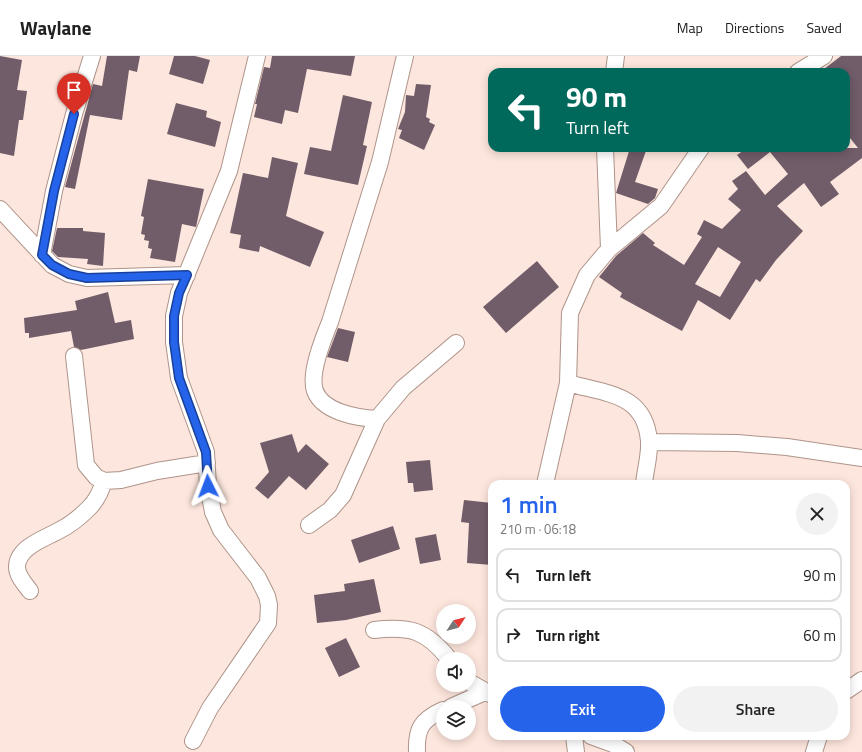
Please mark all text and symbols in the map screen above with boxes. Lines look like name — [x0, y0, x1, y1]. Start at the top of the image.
text: Waylane — [20, 13, 92, 42]
text: Map — [677, 17, 703, 38]
text: Directions — [725, 17, 784, 38]
text: Saved — [806, 17, 842, 38]
pin — [57, 73, 91, 114]
text: 90 m — [566, 75, 627, 118]
icon: arrive — [63, 79, 85, 101]
icon: left — [500, 84, 552, 136]
text: Turn left — [566, 114, 629, 141]
position arrow — [187, 465, 229, 507]
text: 1 min — [500, 486, 558, 522]
button: close — [796, 493, 838, 535]
text: 210 m · 06:18 — [500, 519, 576, 539]
icon: left — [502, 564, 524, 586]
text: Turn left — [536, 564, 591, 587]
text: 90 m — [803, 564, 836, 587]
north arrow — [436, 604, 476, 644]
map controls — [436, 604, 476, 740]
icon: right — [502, 624, 524, 646]
text: Turn right — [536, 624, 600, 647]
text: 60 m — [803, 624, 836, 647]
button: sound — [436, 652, 476, 692]
button: Exit — [500, 686, 665, 732]
button: Share — [673, 686, 838, 732]
button: layers — [436, 700, 476, 740]

